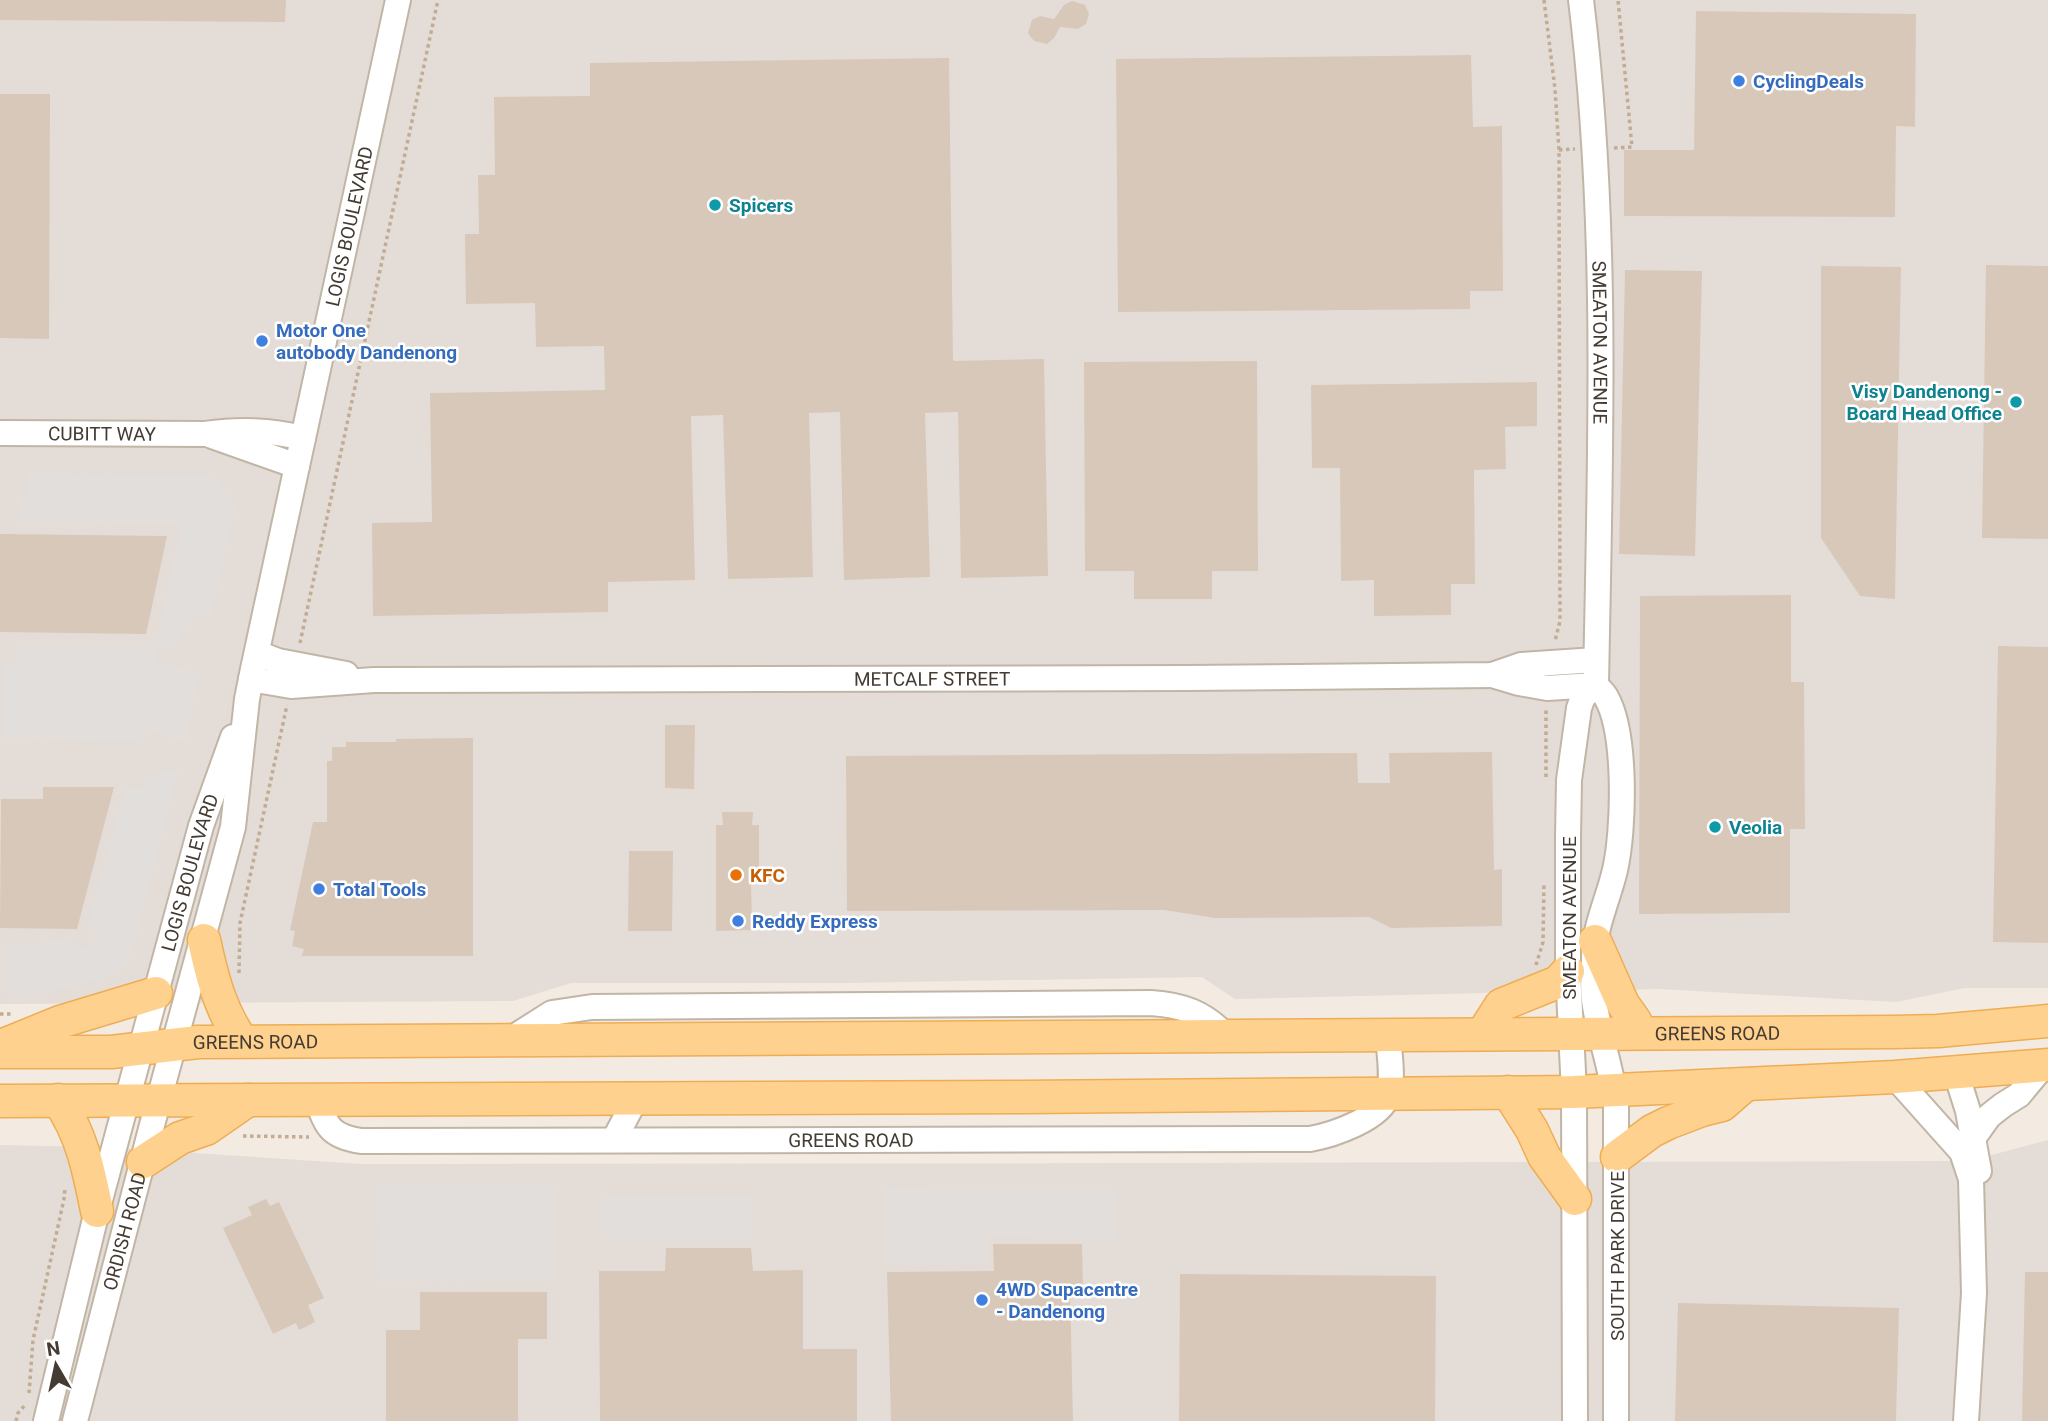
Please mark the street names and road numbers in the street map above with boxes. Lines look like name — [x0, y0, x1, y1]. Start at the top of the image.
street label: LOGIS BOULEVARD — [321, 144, 378, 309]
street label: SMEATON AVENUE — [1587, 260, 1612, 424]
street label: CUBITT WAY — [48, 422, 157, 446]
street label: METCALF STREET — [854, 667, 1010, 691]
street label: LOGIS BOULEVARD — [157, 791, 224, 954]
street label: SMEATON AVENUE — [1558, 836, 1581, 1000]
street label: GREENS ROAD — [1655, 1022, 1780, 1045]
street label: GREENS ROAD — [193, 1030, 318, 1054]
street label: GREENS ROAD — [788, 1129, 914, 1152]
street label: ORDISH ROAD — [98, 1170, 151, 1293]
street label: SOUTH PARK DRIVE — [1606, 1171, 1629, 1341]

